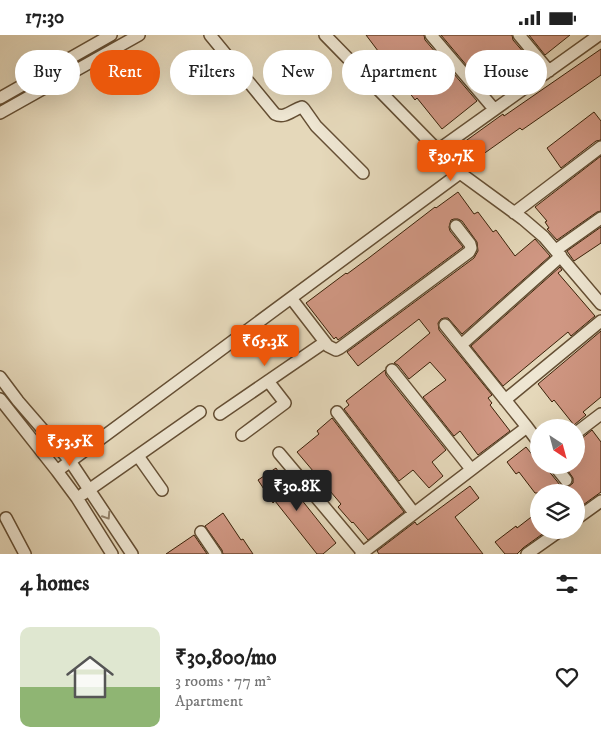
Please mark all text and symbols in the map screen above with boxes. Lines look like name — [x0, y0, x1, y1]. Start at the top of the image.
text: 17:30 — [25, 6, 64, 29]
chip: Buy — [15, 50, 80, 95]
chip: Rent — [90, 50, 160, 95]
chip: Filters — [170, 50, 253, 95]
chip: New — [263, 50, 332, 95]
chip: Apartment — [342, 50, 455, 95]
chip: House — [465, 50, 547, 95]
pin: ₹39.7K — [410, 139, 492, 182]
text: ₹39.7K — [428, 146, 474, 166]
pin: ₹65.3K — [224, 325, 306, 367]
text: ₹65.3K — [242, 331, 288, 351]
north arrow — [530, 419, 585, 474]
map controls — [530, 419, 585, 539]
pin: ₹53.5K — [29, 425, 111, 467]
text: ₹53.5K — [47, 431, 93, 451]
pin: ₹30.8K — [256, 469, 338, 512]
text: ₹30.8K — [274, 476, 320, 496]
button: layers — [530, 484, 585, 539]
one-way arrow — [101, 510, 110, 520]
icon: filters — [553, 570, 581, 598]
text: 4 homes — [20, 571, 89, 597]
text: ₹30,800/mo — [175, 645, 277, 671]
icon: home — [60, 647, 120, 707]
icon: heart — [553, 663, 581, 691]
text: 3 rooms · 77 m² — [175, 671, 271, 691]
text: Apartment — [175, 691, 243, 711]

